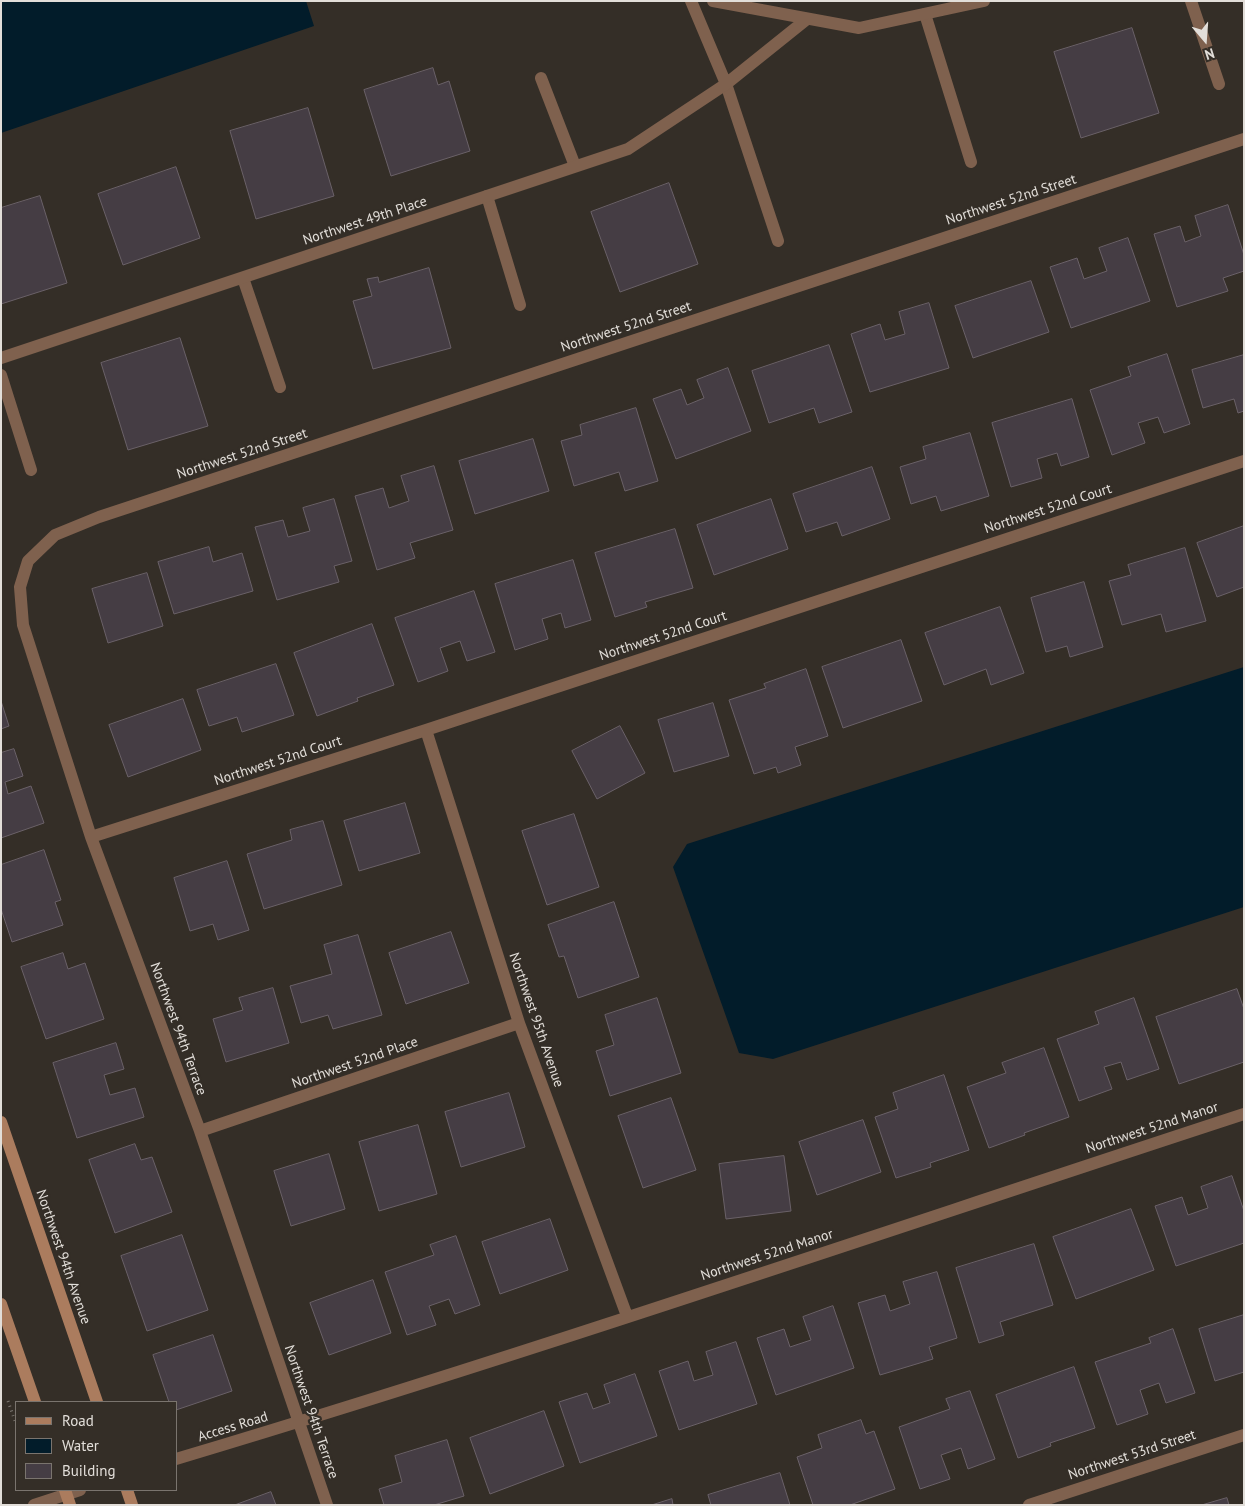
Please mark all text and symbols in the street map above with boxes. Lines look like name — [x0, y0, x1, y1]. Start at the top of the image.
north arrow — [1180, 15, 1230, 65]
text: N — [1202, 44, 1217, 64]
street label: Northwest 52nd Street — [944, 171, 1078, 229]
street label: Northwest 49th Place — [301, 193, 429, 249]
street label: Northwest 52nd Street — [559, 298, 693, 356]
street label: Northwest 52nd Street — [175, 425, 309, 483]
street label: Northwest 52nd Court — [982, 480, 1114, 538]
street label: Northwest 52nd Court — [597, 607, 729, 665]
street label: Northwest 52nd Court — [212, 732, 344, 790]
street label: Northwest 95th Avenue — [505, 950, 567, 1090]
street label: Northwest 94th Terrace — [146, 960, 210, 1098]
street label: Northwest 52nd Place — [290, 1034, 420, 1092]
street label: Northwest 52nd Manor — [1084, 1099, 1220, 1157]
street label: Northwest 94th Avenue — [32, 1187, 94, 1327]
street label: Northwest 52nd Manor — [699, 1226, 835, 1284]
street label: Northwest 94th Terrace — [280, 1343, 342, 1481]
legend — [15, 1401, 178, 1491]
street label: Access Road — [196, 1408, 270, 1446]
text: Road — [62, 1411, 94, 1430]
street label: Northwest 53rd Street — [1066, 1426, 1198, 1484]
text: Water — [62, 1436, 99, 1455]
text: Building — [62, 1461, 116, 1480]

